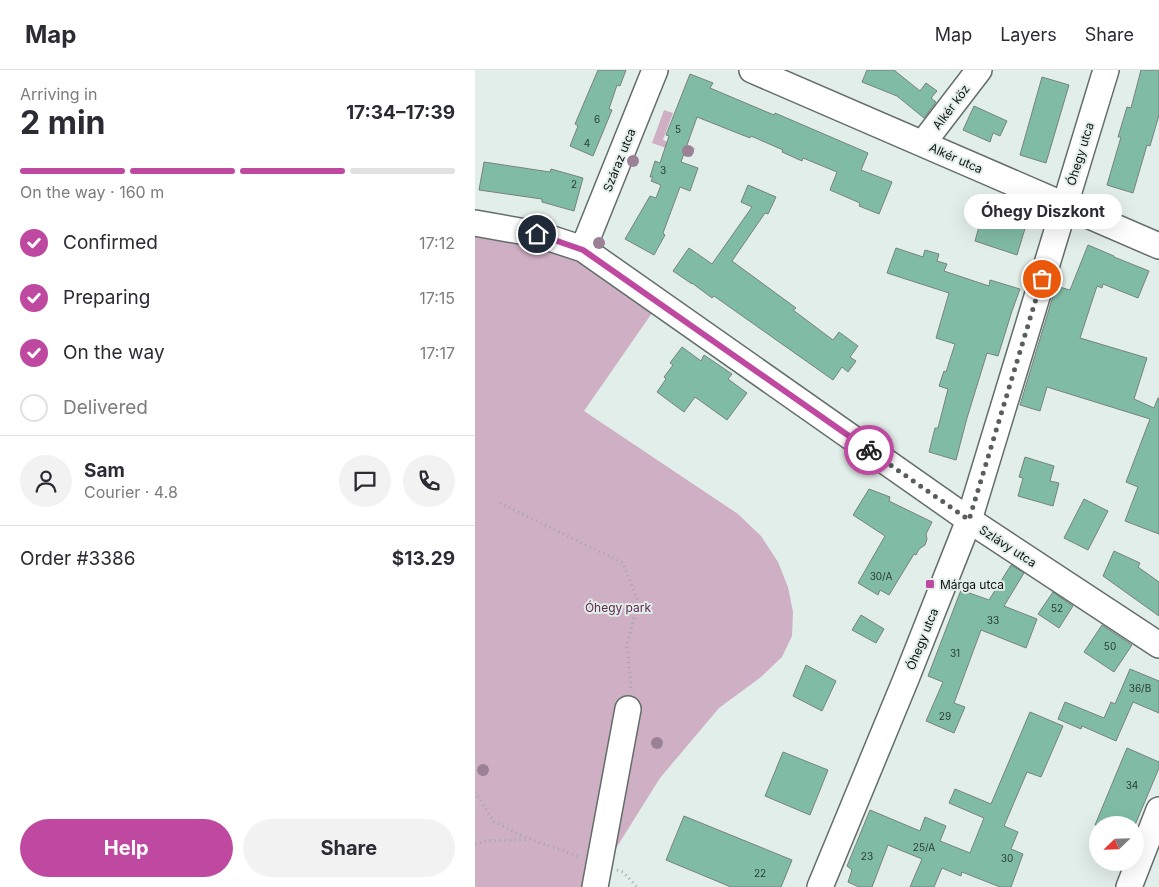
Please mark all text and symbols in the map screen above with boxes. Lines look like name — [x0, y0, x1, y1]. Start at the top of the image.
text: Map — [25, 20, 76, 49]
text: Map — [935, 24, 972, 45]
text: Layers — [1000, 24, 1057, 45]
text: Share — [1085, 24, 1134, 45]
street label: Alkér köz — [929, 82, 973, 132]
text: Arriving in — [20, 84, 97, 104]
text: 17:34–17:39 — [346, 101, 455, 124]
text: 2 min — [20, 103, 106, 142]
house number: 6 — [594, 113, 600, 125]
street label: Óhegy utca — [1063, 121, 1097, 187]
house number: 5 — [675, 123, 681, 135]
street label: Száraz utca — [600, 126, 638, 194]
house number: 4 — [584, 137, 590, 149]
street label: Alkér utca — [927, 140, 985, 176]
house number: 3 — [660, 164, 666, 176]
house number: 2 — [571, 178, 577, 190]
text: On the way · 160 m — [20, 182, 164, 202]
callout: Óhegy Diszkont — [963, 194, 1121, 229]
text: Óhegy Diszkont — [981, 201, 1105, 221]
pin — [516, 213, 558, 255]
icon: home — [523, 220, 551, 248]
icon: check — [20, 229, 48, 257]
text: Confirmed — [63, 231, 158, 254]
text: 17:12 — [419, 233, 455, 253]
pin — [1021, 258, 1063, 300]
icon: bag — [1028, 265, 1056, 293]
icon: check — [20, 284, 48, 312]
text: Preparing — [63, 286, 150, 309]
text: 17:15 — [419, 288, 455, 308]
icon: check — [20, 339, 48, 367]
text: On the way — [63, 341, 165, 364]
text: 17:17 — [420, 343, 455, 363]
text: Delivered — [63, 396, 148, 419]
courier — [844, 425, 894, 475]
icon: bike — [855, 436, 883, 464]
button: person — [20, 455, 72, 507]
button: chat — [339, 455, 391, 507]
button: phone — [403, 455, 455, 507]
text: Sam — [84, 459, 125, 482]
text: Courier · 4.8 — [84, 482, 178, 502]
street label: Szlávy utca — [977, 522, 1039, 570]
text: Order #3386 — [20, 547, 136, 570]
text: $13.29 — [392, 547, 455, 570]
house number: 30/A — [870, 570, 892, 582]
place label: Márga utca — [940, 577, 1004, 592]
marker: Márga utca — [924, 578, 936, 590]
park label: Óhegy park — [585, 600, 652, 615]
house number: 52 — [1051, 602, 1063, 614]
street label: Óhegy utca — [903, 606, 941, 672]
house number: 33 — [987, 614, 999, 626]
house number: 50 — [1104, 640, 1116, 652]
house number: 31 — [950, 647, 960, 659]
house number: 36/B — [1129, 682, 1151, 694]
house number: 29 — [939, 710, 951, 722]
house number: 34 — [1126, 779, 1138, 791]
north arrow — [1089, 816, 1144, 871]
map controls — [1089, 816, 1144, 871]
button: Help — [20, 819, 233, 877]
button: Share — [243, 819, 455, 877]
house number: 25/A — [913, 841, 935, 853]
house number: 23 — [861, 850, 873, 862]
house number: 30 — [1001, 852, 1013, 864]
house number: 22 — [754, 867, 766, 879]

